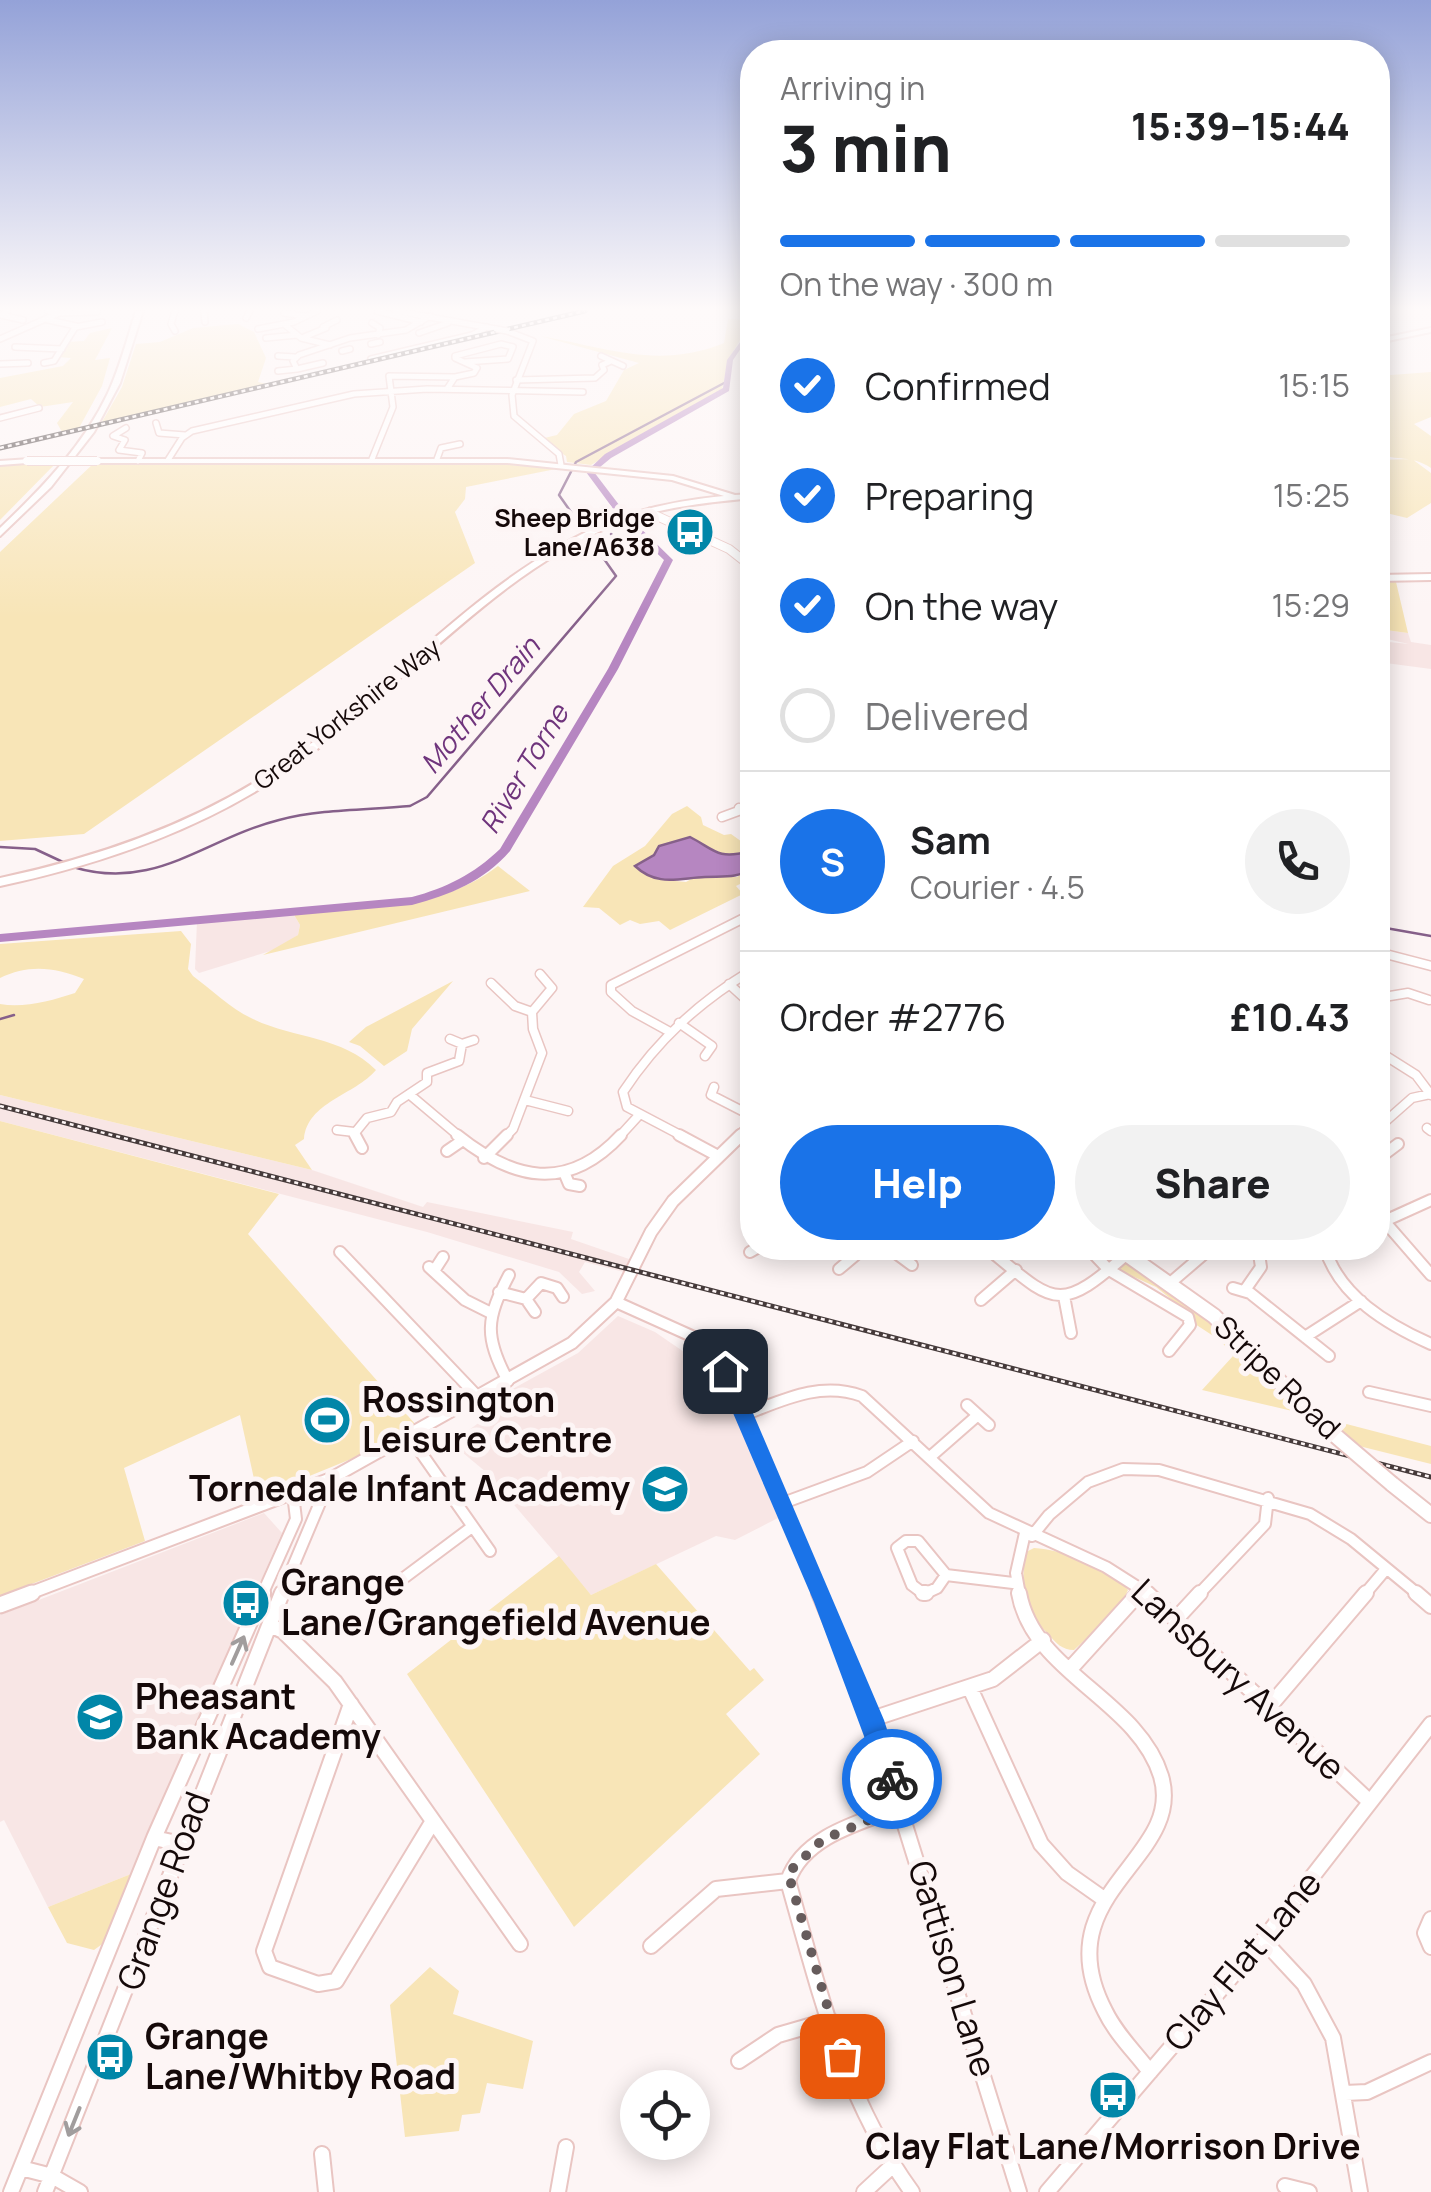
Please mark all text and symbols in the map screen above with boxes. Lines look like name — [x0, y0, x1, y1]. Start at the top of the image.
text: Arriving in — [780, 66, 925, 110]
text: 15:39–15:44 — [1131, 99, 1350, 151]
text: 3 min — [780, 103, 952, 192]
text: On the way · 300 m — [780, 262, 1053, 306]
icon: check — [780, 358, 835, 413]
text: Confirmed — [865, 359, 1051, 411]
text: 15:15 — [1279, 363, 1350, 407]
icon: check — [780, 468, 835, 523]
text: Preparing — [865, 469, 1034, 521]
text: 15:25 — [1273, 473, 1350, 517]
place label: Sheep Bridge Lane/A638 — [494, 500, 655, 564]
bus stop icon: Sheep Bridge Lane/A638 — [664, 506, 716, 558]
icon: check — [780, 578, 835, 633]
text: On the way — [865, 579, 1058, 631]
text: 15:29 — [1271, 583, 1350, 627]
water label: Mother Drain — [411, 627, 548, 781]
street label: Great Yorkshire Way — [246, 630, 447, 798]
text: Delivered — [865, 689, 1029, 741]
water label: River Torne — [470, 696, 577, 840]
button: phone — [1245, 809, 1350, 914]
text: Sam — [910, 813, 991, 865]
text: S — [820, 835, 845, 887]
text: Courier · 4.5 — [910, 865, 1085, 909]
text: Order #2776 — [780, 990, 1006, 1042]
text: £10.43 — [1230, 990, 1350, 1042]
button: Help — [780, 1125, 1055, 1240]
button: Share — [1075, 1125, 1350, 1240]
street label: Stripe Road — [1206, 1306, 1350, 1447]
pin — [683, 1329, 768, 1414]
icon: home — [698, 1344, 753, 1399]
place label: Rossington Leisure Centre — [362, 1375, 612, 1463]
sports icon: Rossington Leisure Centre — [301, 1394, 353, 1446]
school or university icon: Tornedale Infant Academy — [639, 1463, 691, 1515]
place label: Tornedale Infant Academy — [189, 1464, 630, 1512]
place label: Grange Lane/Grangefield Avenue — [281, 1558, 711, 1646]
street label: Lansbury Avenue — [1122, 1568, 1356, 1791]
bus stop icon: Grange Lane/Grangefield Avenue — [220, 1577, 272, 1629]
one-way arrow — [230, 1635, 248, 1666]
place label: Pheasant Bank Academy — [135, 1672, 381, 1760]
school or university icon: Pheasant Bank Academy — [74, 1691, 126, 1743]
courier — [842, 1729, 942, 1829]
icon: bike — [865, 1752, 920, 1807]
street label: Grange Road — [105, 1785, 221, 1997]
street label: Gattison Lane — [897, 1855, 1009, 2083]
street label: Clay Flat Lane — [1153, 1860, 1332, 2061]
place label: Grange Lane/Whitby Road — [145, 2012, 456, 2100]
pin — [800, 2014, 885, 2099]
icon: bag — [815, 2029, 870, 2084]
bus stop icon: Grange Lane/Whitby Road — [84, 2031, 136, 2083]
bus stop icon: Clay Flat Lane/Morrison Drive — [1087, 2069, 1139, 2121]
map controls — [620, 2070, 710, 2160]
button: locate — [620, 2070, 710, 2160]
one-way arrow — [64, 2106, 82, 2137]
place label: Clay Flat Lane/Morrison Drive — [865, 2122, 1361, 2170]

